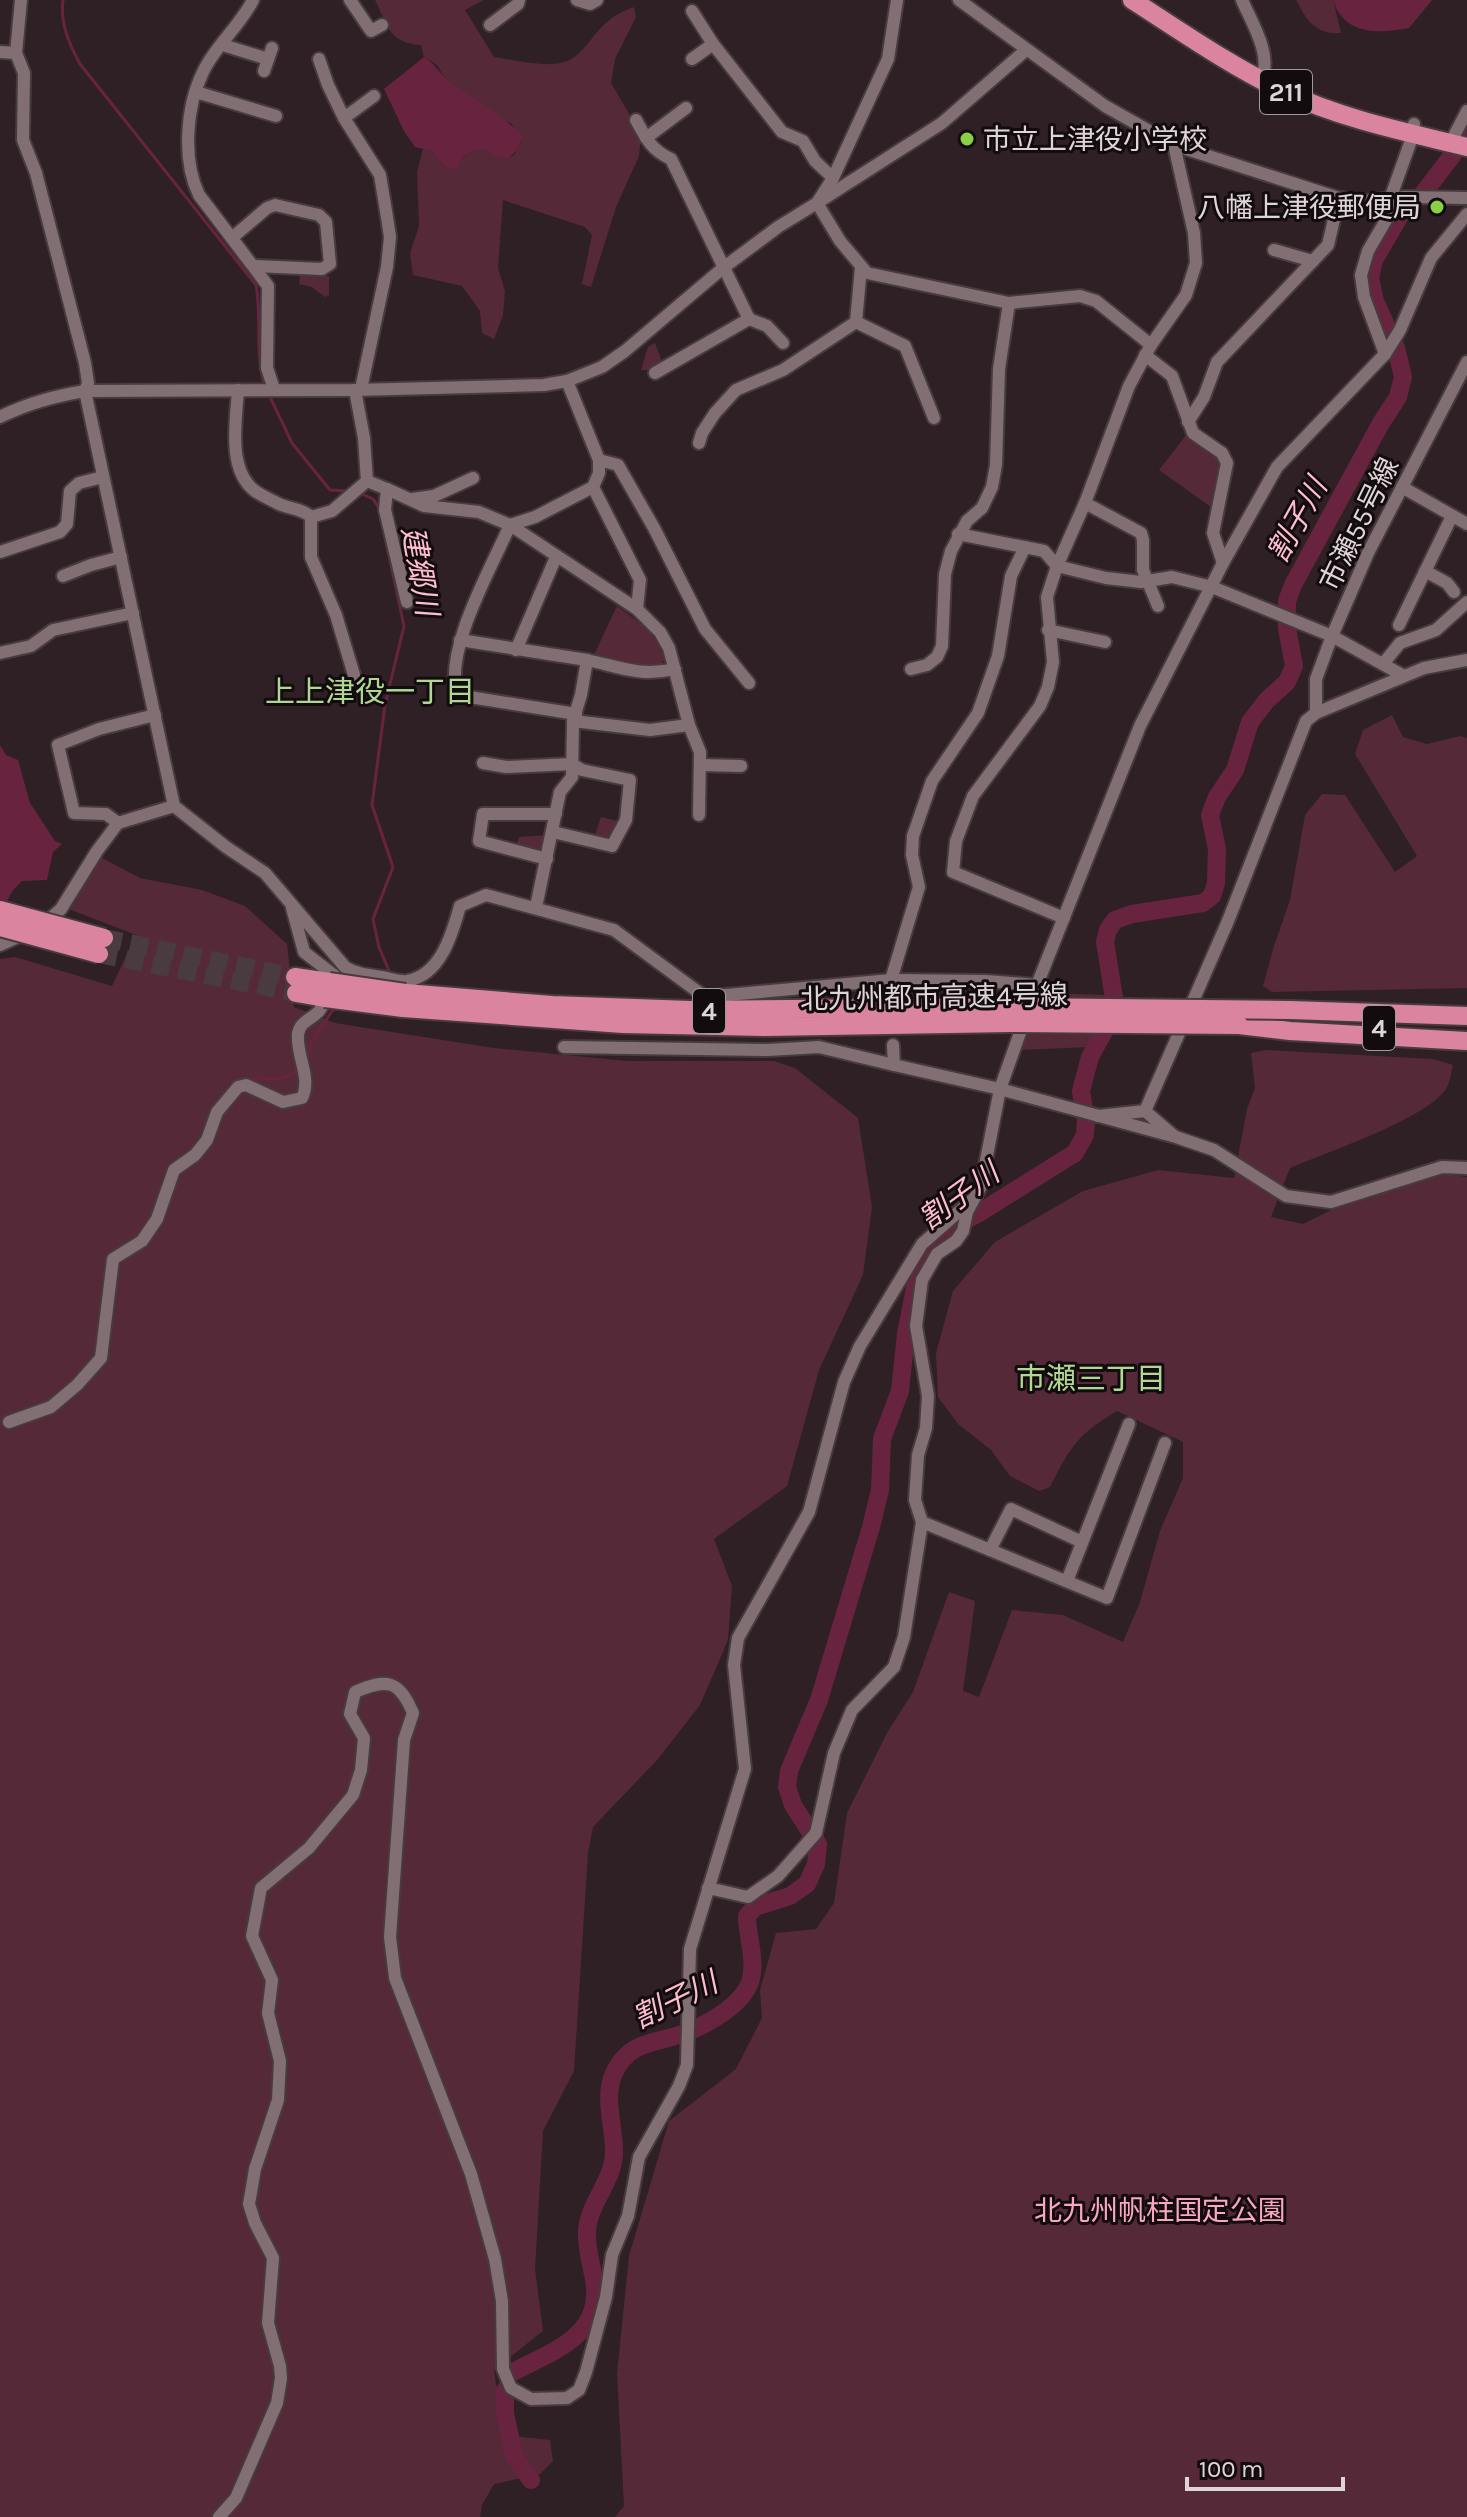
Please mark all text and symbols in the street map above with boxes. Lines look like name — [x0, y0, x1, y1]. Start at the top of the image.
road number: 211 — [1260, 70, 1312, 114]
place label: 市立上津役小学校 — [983, 123, 1207, 156]
marker: 市立上津役小学校 — [958, 130, 976, 148]
place label: 八幡上津役郵便局 — [1197, 191, 1421, 224]
marker: 八幡上津役郵便局 — [1428, 198, 1446, 216]
street label: 市瀬55号線 — [1313, 452, 1405, 596]
water label: 割子川 — [1259, 469, 1336, 568]
water label: 建郷川 — [394, 524, 446, 621]
district label: 上上津役一丁目 — [265, 674, 475, 710]
street label: 北九州都市高速4号線 — [800, 978, 1068, 1016]
road number: 4 — [693, 989, 725, 1033]
road number: 4 — [1363, 1006, 1395, 1050]
water label: 割子川 — [912, 1153, 1008, 1237]
district label: 市瀬三丁目 — [1016, 1361, 1166, 1397]
water label: 割子川 — [627, 1963, 726, 2036]
park label: 北九州帆柱国定公園 — [1034, 2194, 1286, 2227]
scale bar — [1187, 2441, 1343, 2491]
text: 100 m — [1199, 2455, 1264, 2483]

